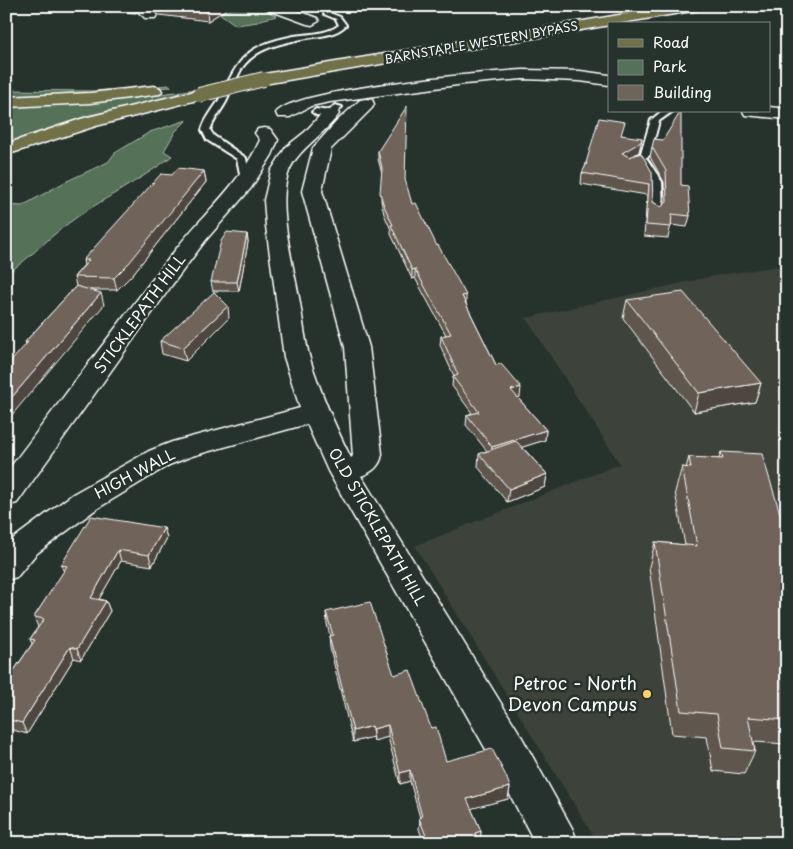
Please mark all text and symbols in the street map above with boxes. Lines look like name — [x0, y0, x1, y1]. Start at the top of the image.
street label: BARNSTAPLE WESTERN BYPASS — [382, 16, 579, 68]
legend — [608, 22, 770, 112]
text: Road — [653, 30, 689, 53]
text: Park — [653, 54, 687, 77]
text: Building — [653, 80, 712, 103]
street label: STICKLEPATH HILL — [87, 249, 190, 378]
street label: HIGH WALL — [90, 442, 179, 504]
street label: OLD STICKLEPATH HILL — [324, 443, 433, 609]
place label: Petroc - North Devon Campus — [507, 669, 637, 717]
marker: Petroc - North Devon Campus — [641, 688, 653, 700]

